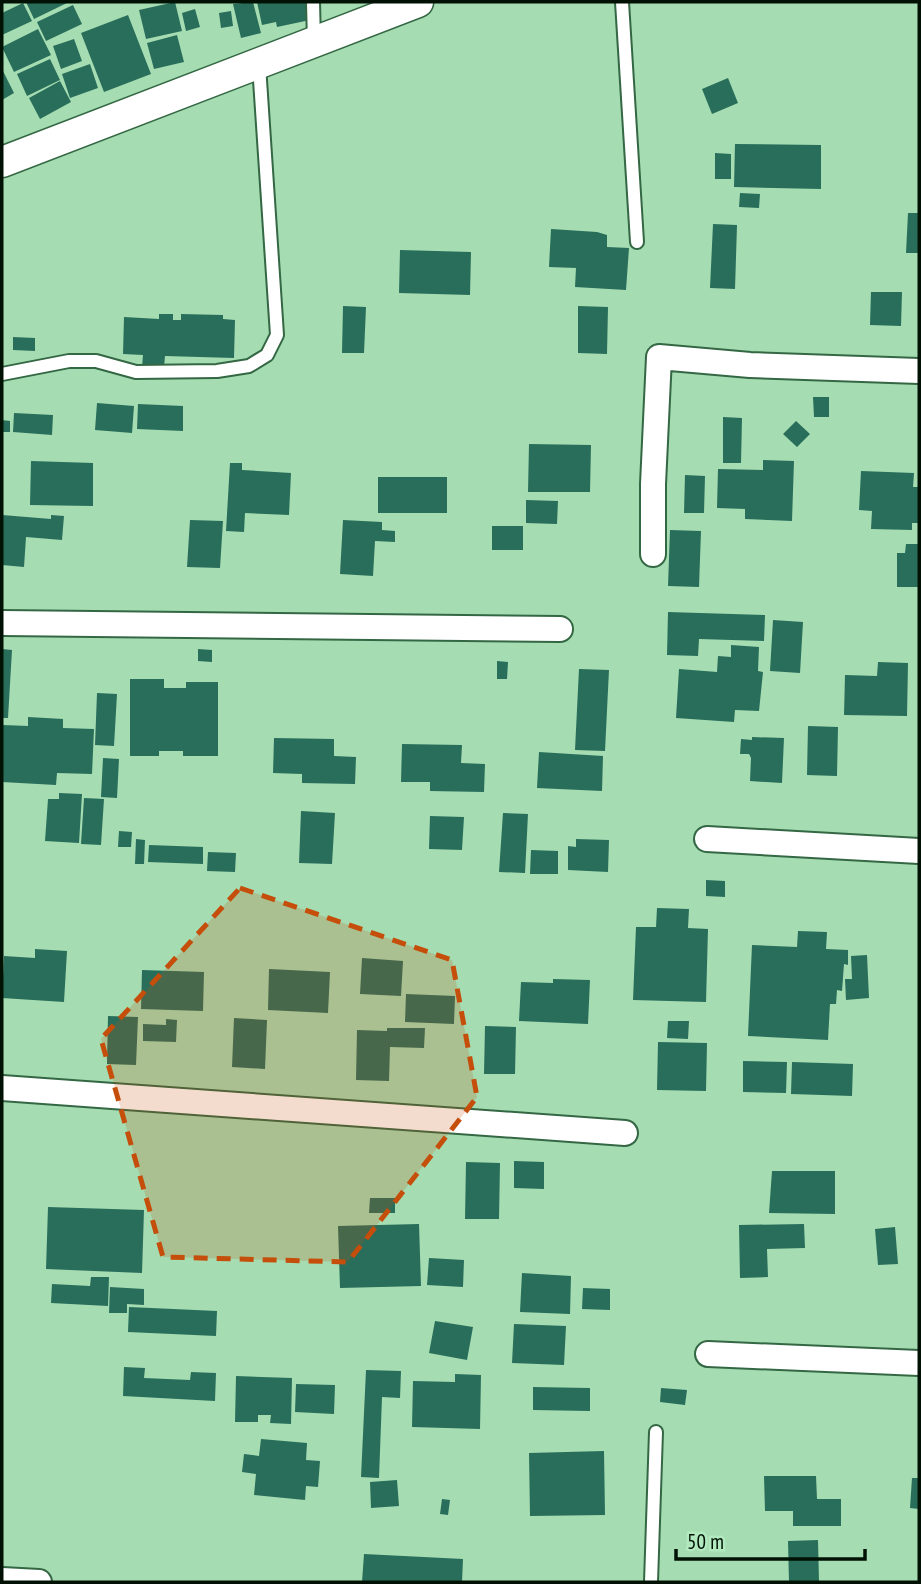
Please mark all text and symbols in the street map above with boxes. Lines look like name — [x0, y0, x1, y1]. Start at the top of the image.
scale bar — [676, 1518, 865, 1562]
text: 50 m — [687, 1528, 724, 1555]

